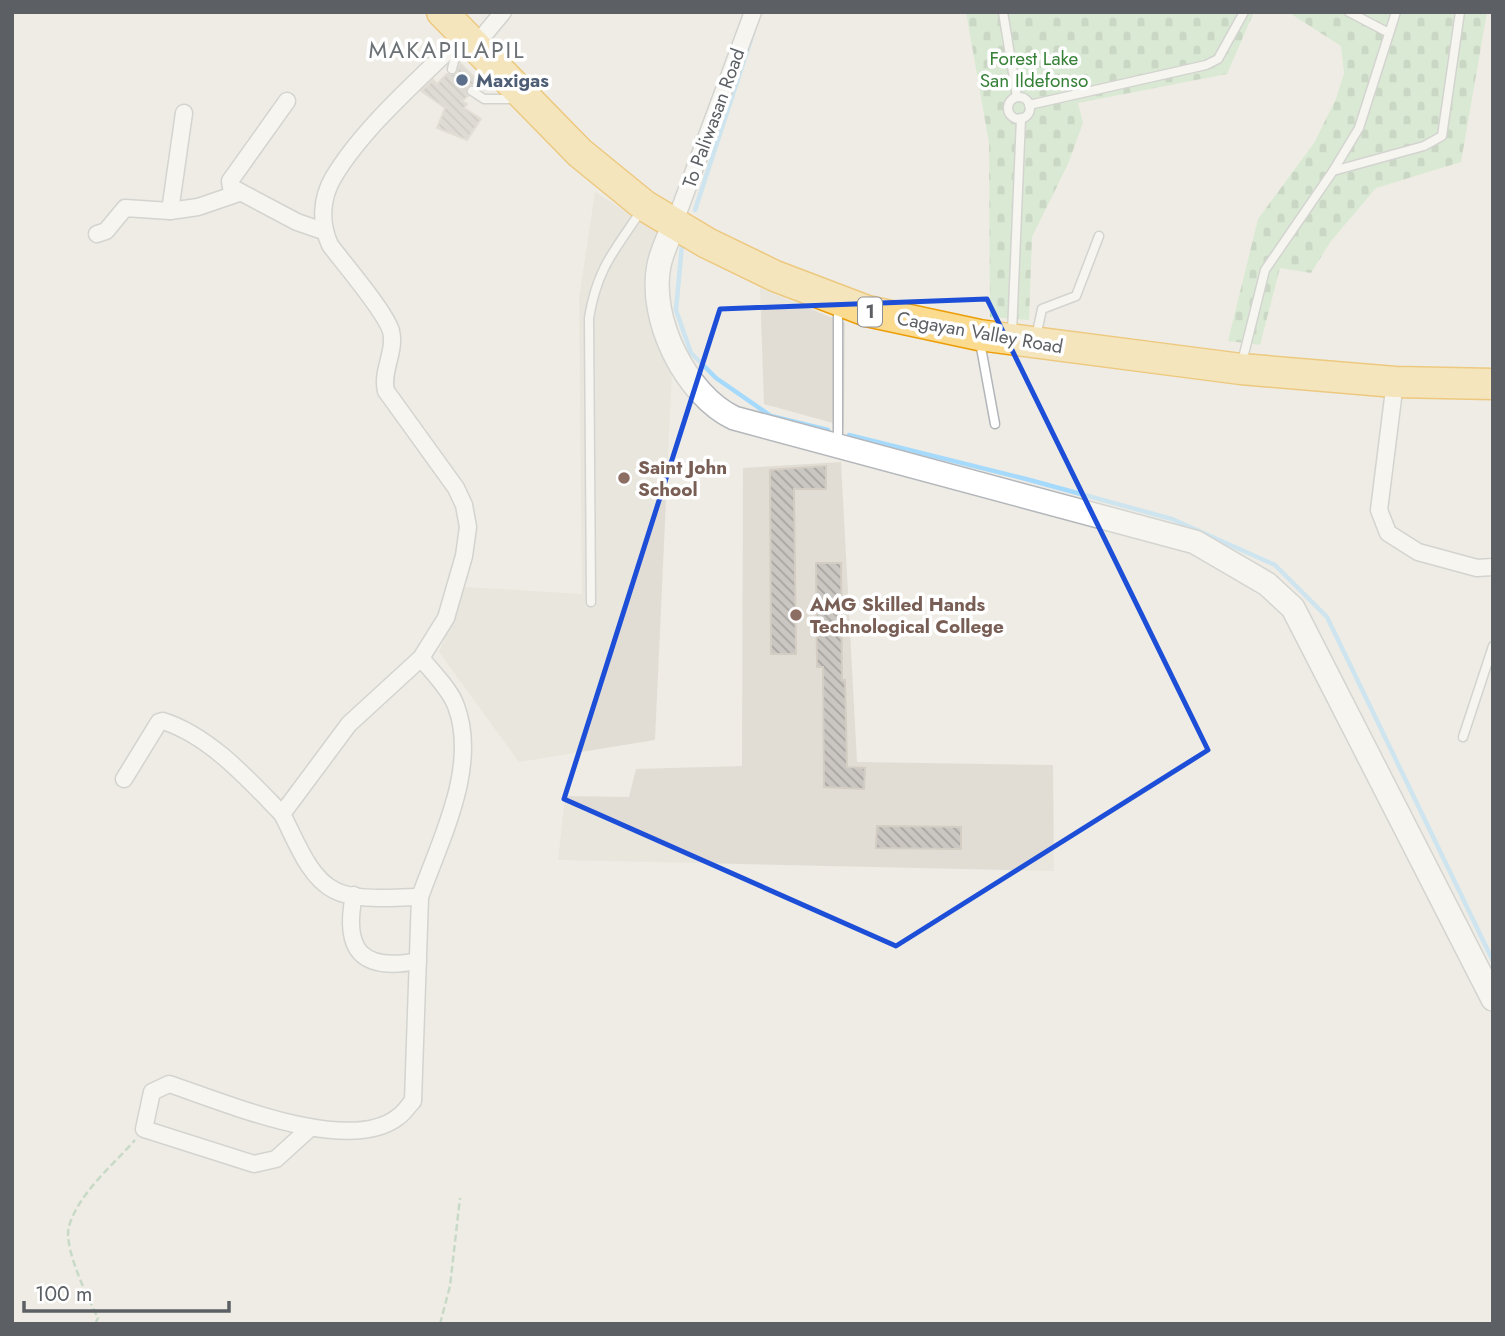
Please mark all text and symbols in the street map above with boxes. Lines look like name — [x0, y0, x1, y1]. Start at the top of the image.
district label: MAKAPILAPIL — [368, 33, 526, 67]
street label: To Paliwasan Road — [676, 45, 751, 192]
park label: Forest Lake San Ildefonso — [980, 45, 1088, 94]
place label: Maxigas — [476, 67, 549, 94]
marker: Maxigas — [454, 72, 470, 88]
road number: 1 — [858, 298, 882, 326]
street label: Cagayan Valley Road — [895, 305, 1065, 360]
place label: Saint John School — [638, 454, 727, 503]
marker: Saint John School — [616, 470, 632, 486]
place label: AMG Skilled Hands Technological College — [809, 591, 1004, 640]
marker: AMG Skilled Hands Technological College — [788, 607, 804, 623]
scale bar — [24, 1270, 229, 1314]
text: 100 m — [35, 1279, 92, 1309]

